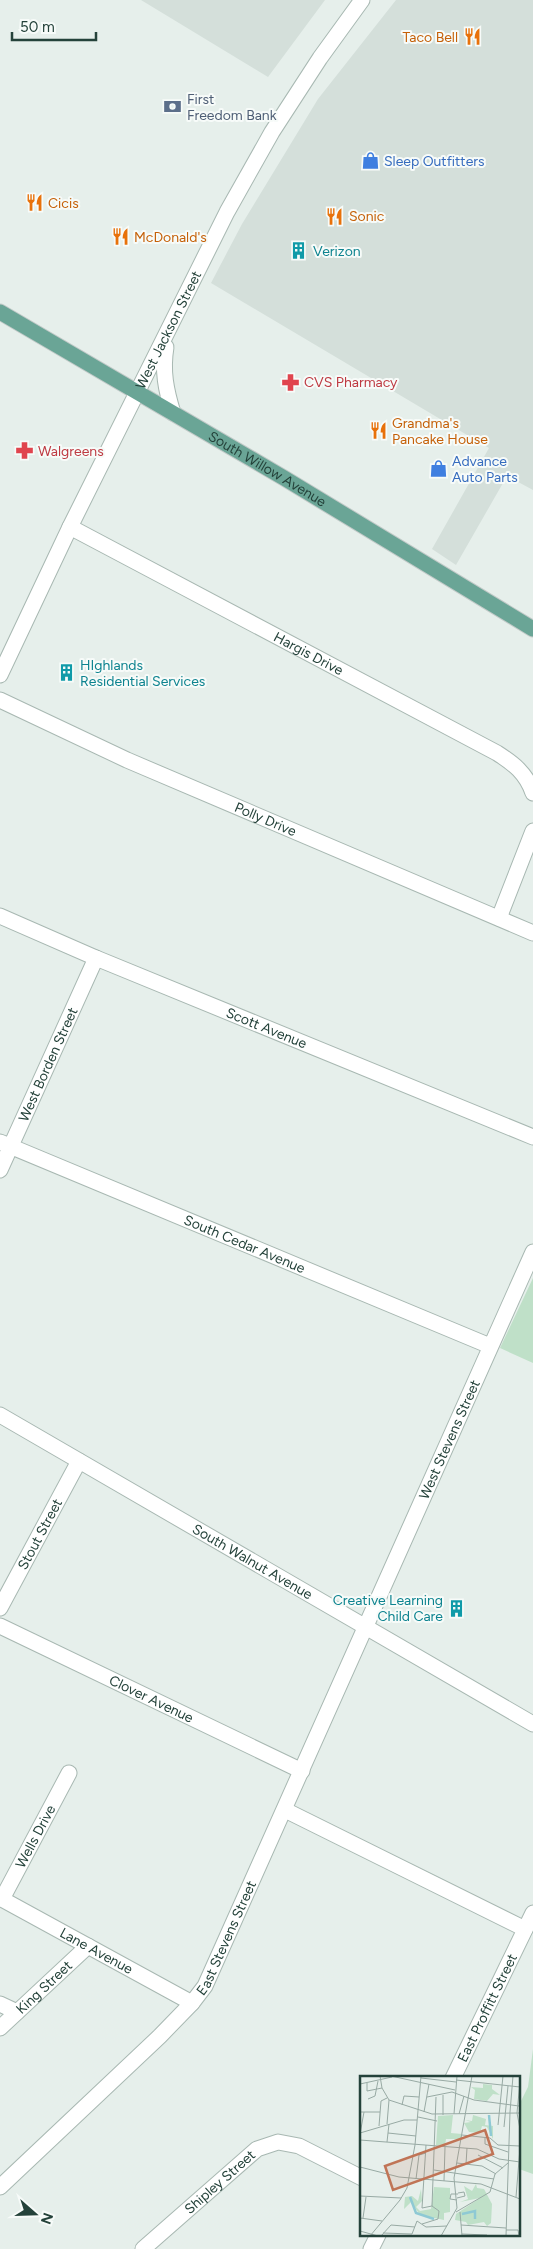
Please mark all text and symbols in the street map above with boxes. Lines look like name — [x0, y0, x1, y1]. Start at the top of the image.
scale bar — [12, 10, 96, 42]
text: 50 m — [20, 18, 55, 36]
restaurant icon: Taco Bell — [462, 27, 482, 47]
place label: Taco Bell — [402, 29, 458, 46]
place label: First Freedom Bank — [187, 91, 277, 124]
bank icon: First Freedom Bank — [163, 97, 183, 117]
shop icon: Sleep Outfitters — [360, 151, 380, 171]
place label: Sleep Outfitters — [384, 153, 485, 170]
restaurant icon: Cicis — [24, 193, 44, 213]
place label: Cicis — [48, 195, 79, 212]
restaurant icon: Sonic — [325, 206, 345, 226]
place label: Sonic — [349, 208, 385, 225]
restaurant icon: McDonald's — [110, 227, 130, 247]
place label: McDonald's — [134, 229, 207, 246]
building icon: Verizon — [289, 241, 309, 261]
place label: Verizon — [313, 243, 361, 260]
street label: West Jackson Street — [132, 268, 205, 392]
pharmacy icon: CVS Pharmacy — [280, 372, 300, 392]
place label: CVS Pharmacy — [304, 374, 398, 391]
place label: Grandma's Pancake House — [392, 415, 488, 448]
restaurant icon: Grandma's Pancake House — [368, 421, 388, 441]
street label: South Willow Avenue — [205, 428, 329, 511]
pharmacy icon: Walgreens — [14, 441, 34, 461]
place label: Walgreens — [38, 443, 104, 460]
place label: Advance Auto Parts — [452, 453, 518, 486]
shop icon: Advance Auto Parts — [428, 459, 448, 479]
street label: Hargis Drive — [271, 628, 346, 679]
place label: HIghlands Residential Services — [80, 657, 205, 690]
building icon: HIghlands Residential Services — [56, 663, 76, 683]
street label: Polly Drive — [232, 799, 299, 840]
street label: Scott Avenue — [223, 1004, 310, 1053]
street label: West Borden Street — [15, 1005, 82, 1124]
street label: South Cedar Avenue — [181, 1212, 308, 1277]
street label: West Stevens Street — [416, 1377, 484, 1502]
street label: Stout Street — [14, 1496, 66, 1573]
street label: South Walnut Avenue — [189, 1520, 316, 1604]
place label: Creative Learning Child Care — [333, 1592, 443, 1625]
building icon: Creative Learning Child Care — [447, 1598, 467, 1618]
street label: Clover Avenue — [106, 1672, 196, 1727]
street label: Wells Drive — [12, 1802, 60, 1871]
street label: East Stevens Street — [193, 1878, 260, 1999]
street label: Lane Avenue — [57, 1924, 136, 1978]
street label: East Proffitt Street — [454, 1951, 521, 2065]
street label: King Street — [13, 1957, 76, 2018]
inset map — [360, 2076, 520, 2236]
street label: Shipley Street — [181, 2147, 259, 2218]
north arrow — [10, 2189, 60, 2239]
text: N — [37, 2210, 57, 2226]

